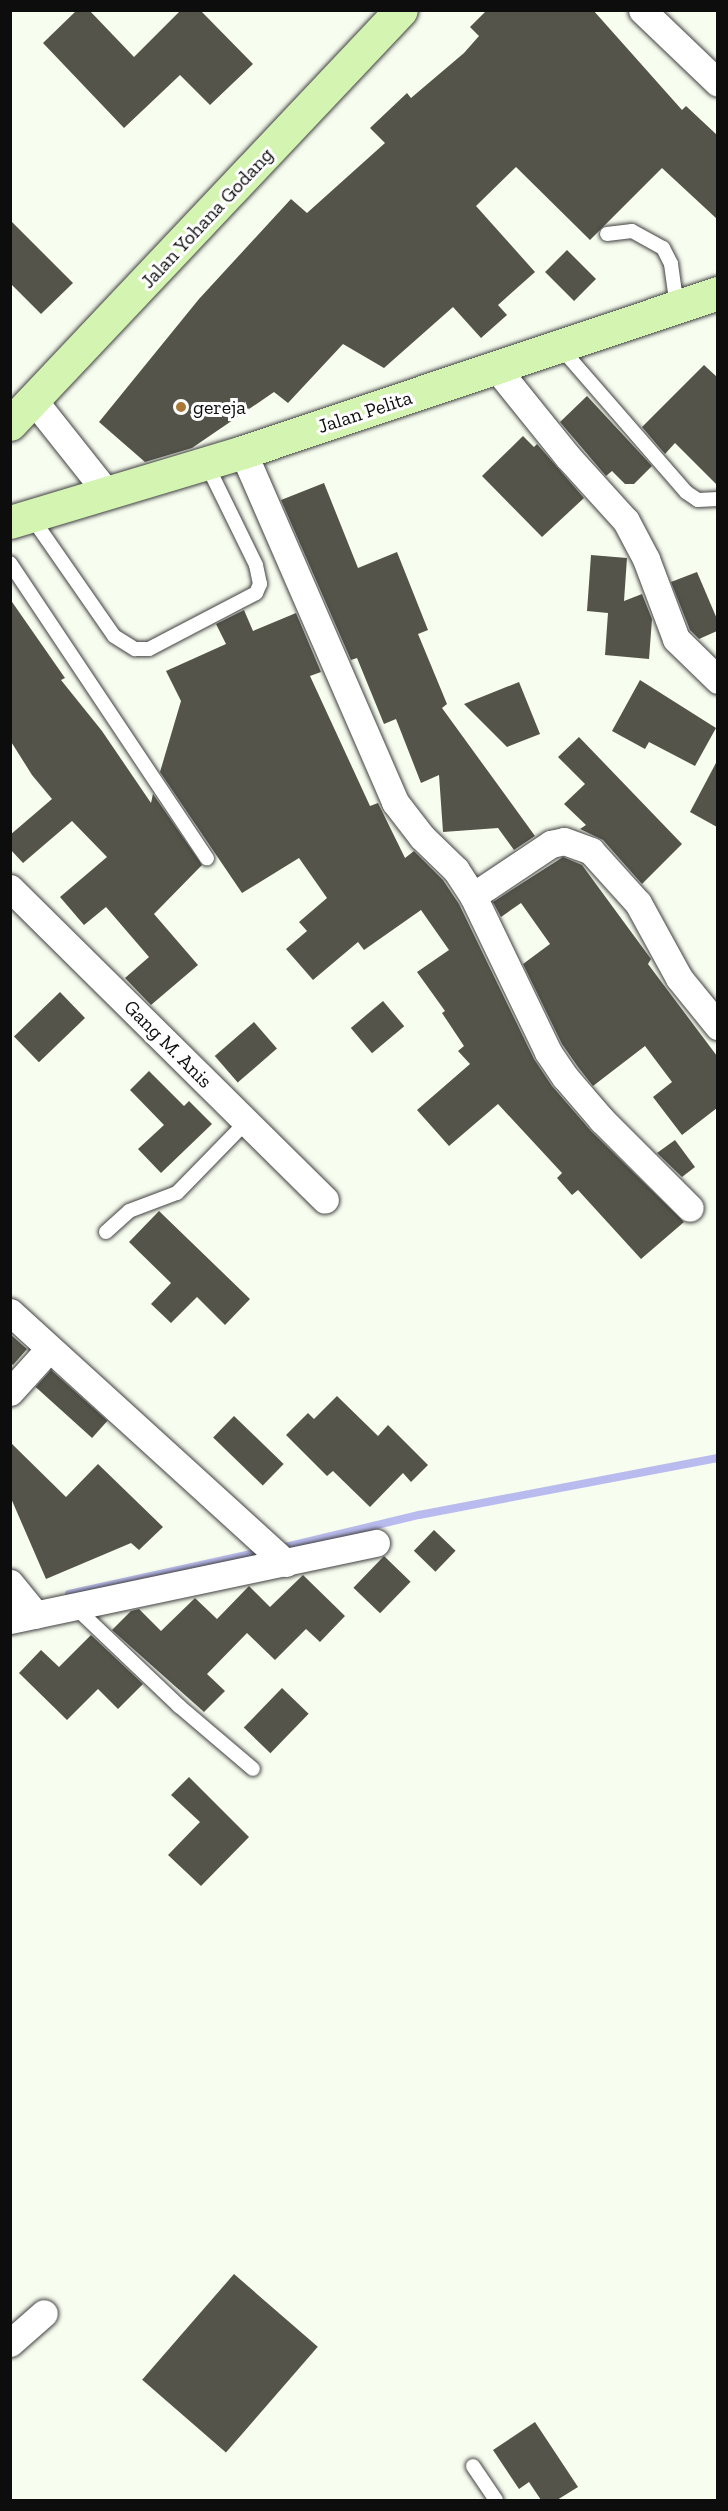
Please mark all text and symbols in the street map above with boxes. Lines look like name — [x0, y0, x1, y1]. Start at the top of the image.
street label: Jalan Yohana Godang — [136, 143, 278, 293]
street label: Jalan Pelita — [315, 385, 415, 439]
place label: gereja — [193, 395, 246, 419]
marker: gereja — [174, 400, 188, 414]
street label: Gang M. Anis — [119, 995, 217, 1093]

